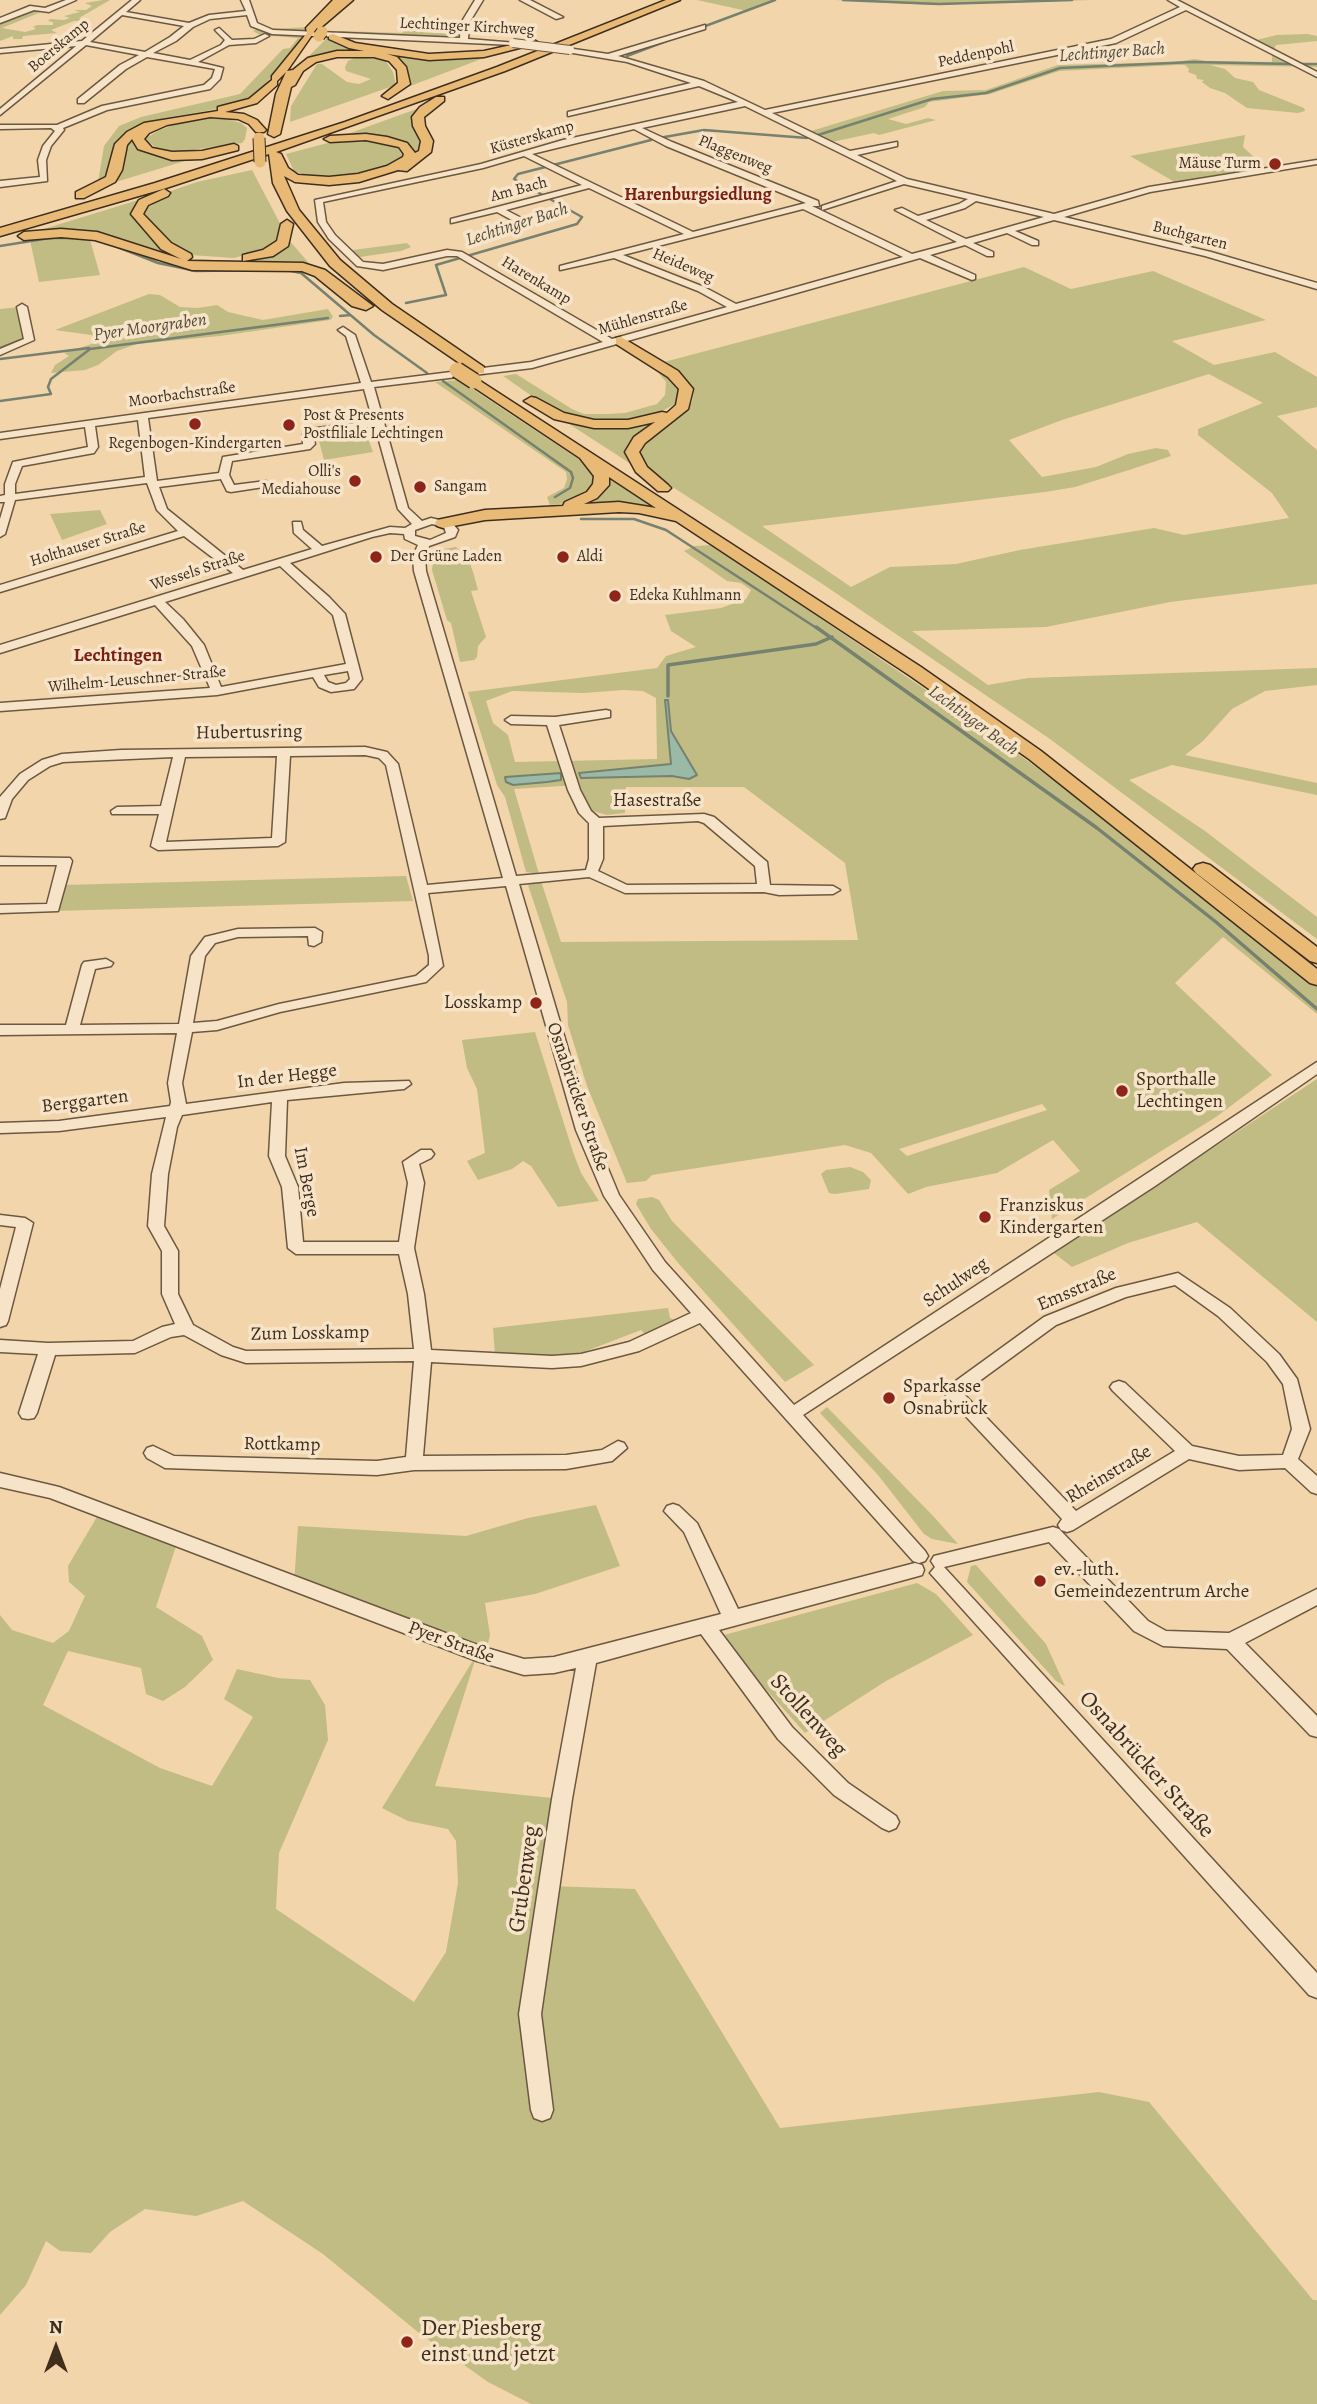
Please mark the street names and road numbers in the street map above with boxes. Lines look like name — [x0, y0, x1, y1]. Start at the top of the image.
street label: Lechtinger Kirchweg — [399, 14, 535, 40]
street label: Boerskamp — [25, 15, 93, 77]
street label: Peddenpohl — [936, 38, 1016, 72]
street label: Küsterskamp — [488, 117, 576, 159]
street label: Plaggenweg — [695, 132, 775, 178]
street label: Am Bach — [489, 173, 549, 207]
street label: Buchgarten — [1151, 217, 1229, 255]
street label: Heideweg — [649, 244, 717, 288]
street label: Harenkamp — [498, 253, 574, 309]
street label: Mühlenstraße — [596, 296, 690, 340]
street label: Moorbachstraße — [127, 378, 237, 412]
street label: Holthauser Straße — [28, 518, 148, 572]
street label: Wessels Straße — [148, 547, 248, 595]
street label: Wilhelm-Leuschner-Straße — [47, 663, 227, 697]
street label: Hubertusring — [195, 721, 303, 745]
street label: Hasestraße — [613, 790, 701, 812]
street label: Osnabrücker Straße — [541, 1020, 613, 1174]
street label: In der Hegge — [236, 1060, 338, 1094]
street label: Berggarten — [40, 1085, 130, 1119]
street label: Im Berge — [288, 1145, 324, 1219]
street label: Schulweg — [919, 1253, 993, 1313]
street label: Emsstraße — [1034, 1263, 1120, 1317]
street label: Zum Losskamp — [251, 1322, 369, 1346]
street label: Rottkamp — [243, 1433, 321, 1457]
street label: Rheinstraße — [1062, 1441, 1156, 1509]
street label: Pyer Straße — [405, 1617, 497, 1669]
street label: Stollenweg — [763, 1669, 853, 1763]
street label: Osnabrücker Straße — [1073, 1686, 1219, 1844]
street label: Grubenweg — [504, 1824, 546, 1934]

